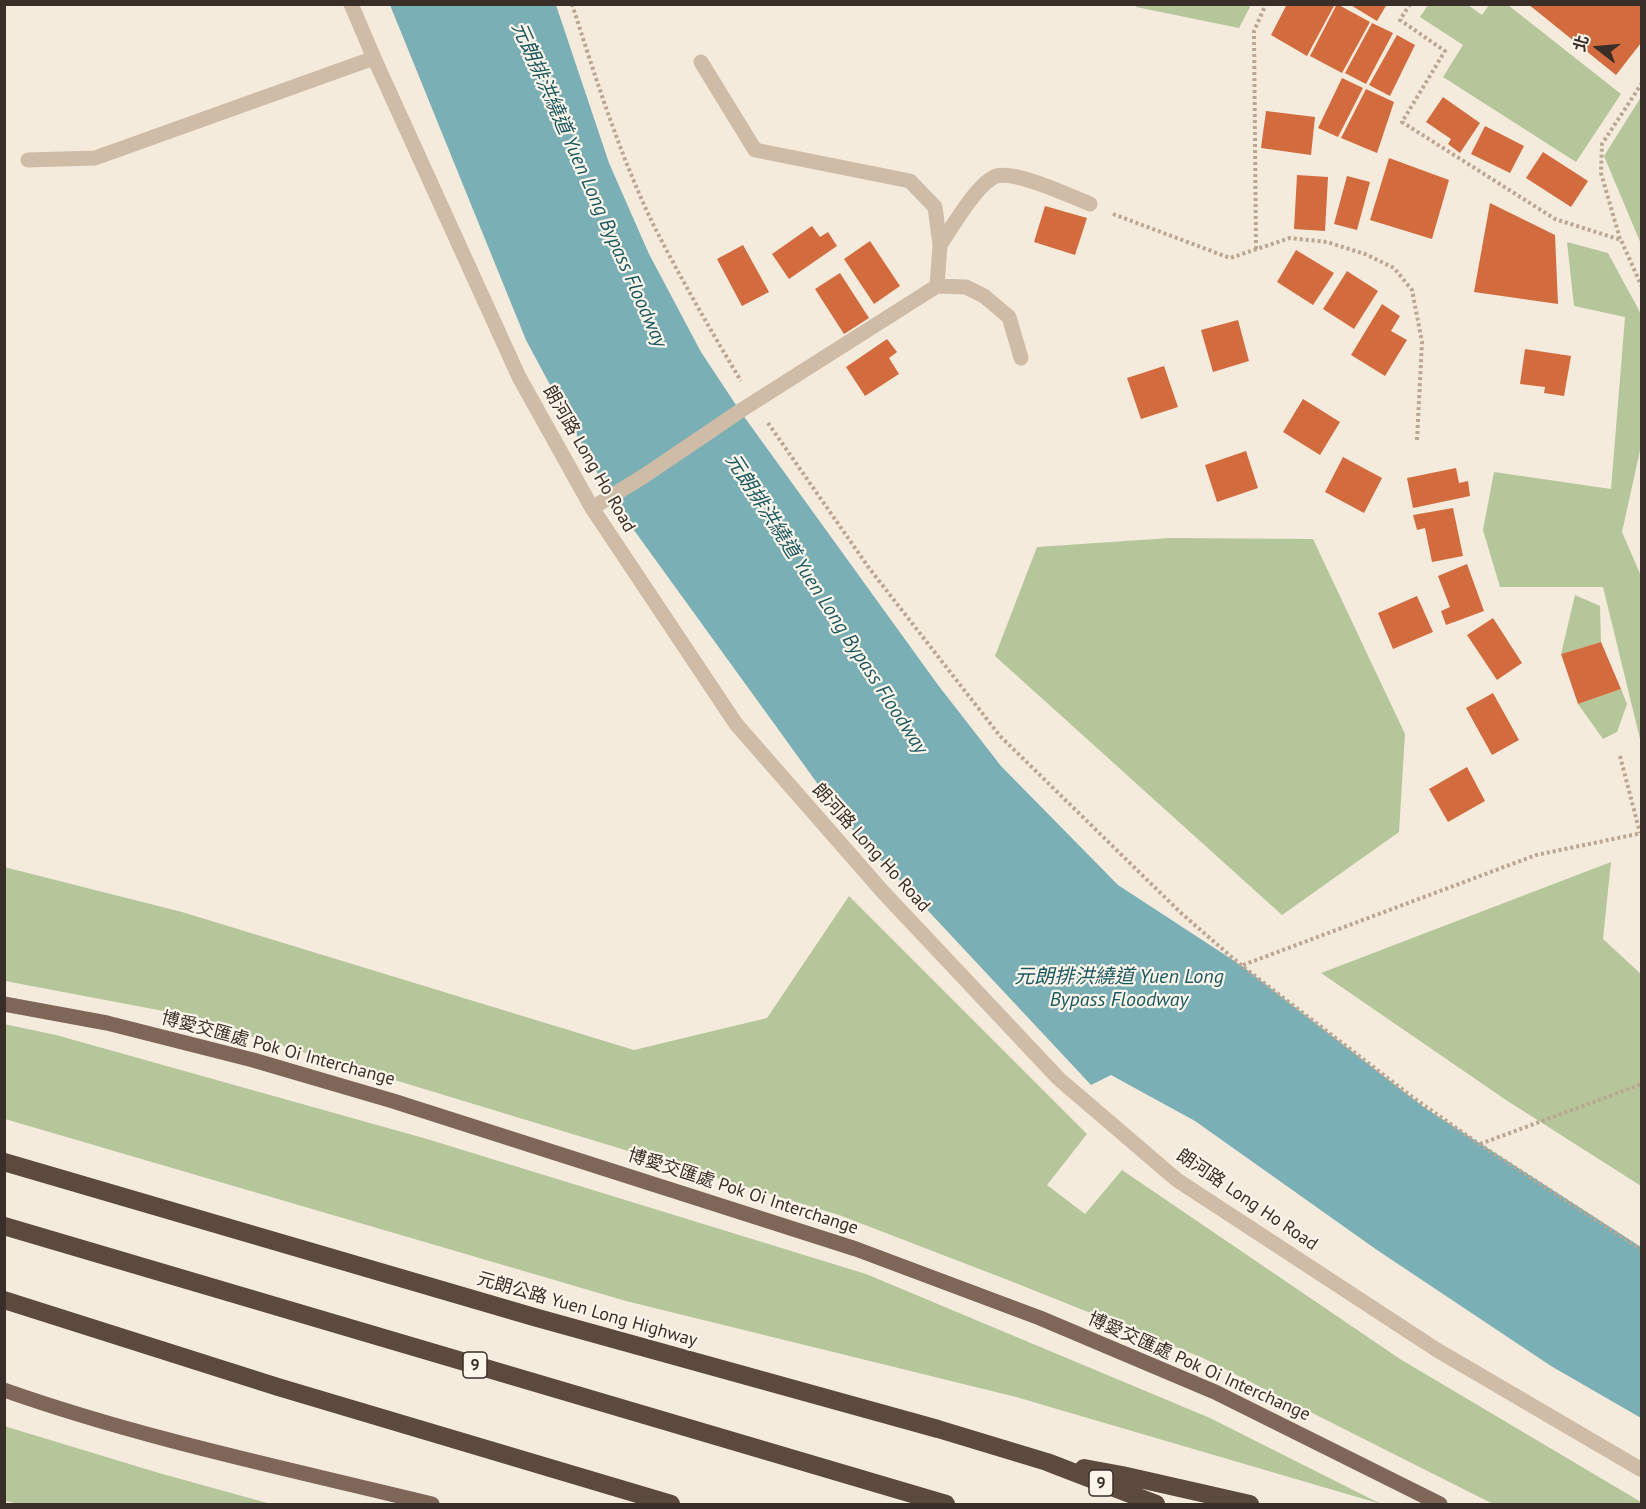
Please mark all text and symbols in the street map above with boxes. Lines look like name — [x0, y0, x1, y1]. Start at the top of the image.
north arrow — [1568, 18, 1628, 78]
water label: 元朗排洪繞道 Yuen Long Bypass Floodway — [506, 19, 672, 351]
text: 北 — [1569, 33, 1593, 54]
street label: 朗河路 Long Ho Road — [538, 382, 640, 536]
water label: 元朗排洪繞道 Yuen Long Bypass Floodway — [720, 449, 932, 759]
street label: 朗河路 Long Ho Road — [808, 779, 934, 917]
water label: 元朗排洪繞道 Yuen Long Bypass Floodway — [1014, 965, 1224, 1012]
street label: 博愛交匯處 Pok Oi Interchange — [159, 1007, 397, 1091]
street label: 博愛交匯處 Pok Oi Interchange — [625, 1144, 861, 1240]
street label: 朗河路 Long Ho Road — [1172, 1145, 1322, 1255]
street label: 元朗公路 Yuen Long Highway — [474, 1268, 700, 1352]
street label: 博愛交匯處 Pok Oi Interchange — [1085, 1308, 1313, 1426]
road number: 9 — [463, 1352, 487, 1378]
road number: 9 — [1089, 1470, 1113, 1496]

